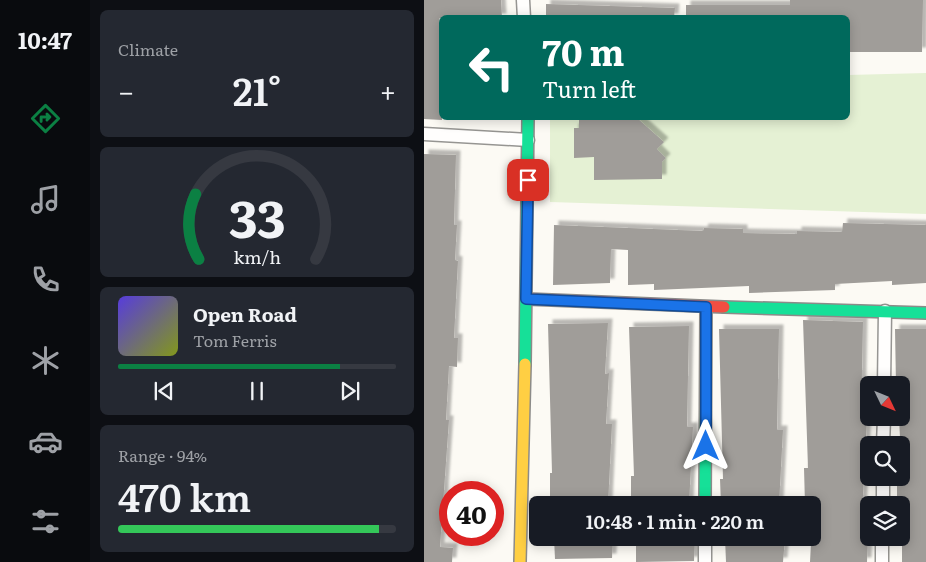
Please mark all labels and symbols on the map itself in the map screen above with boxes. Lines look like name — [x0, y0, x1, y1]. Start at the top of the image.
pin — [507, 159, 549, 201]
north arrow — [860, 376, 910, 426]
position arrow — [679, 419, 731, 471]
speed limit sign: 40 — [439, 481, 504, 546]

